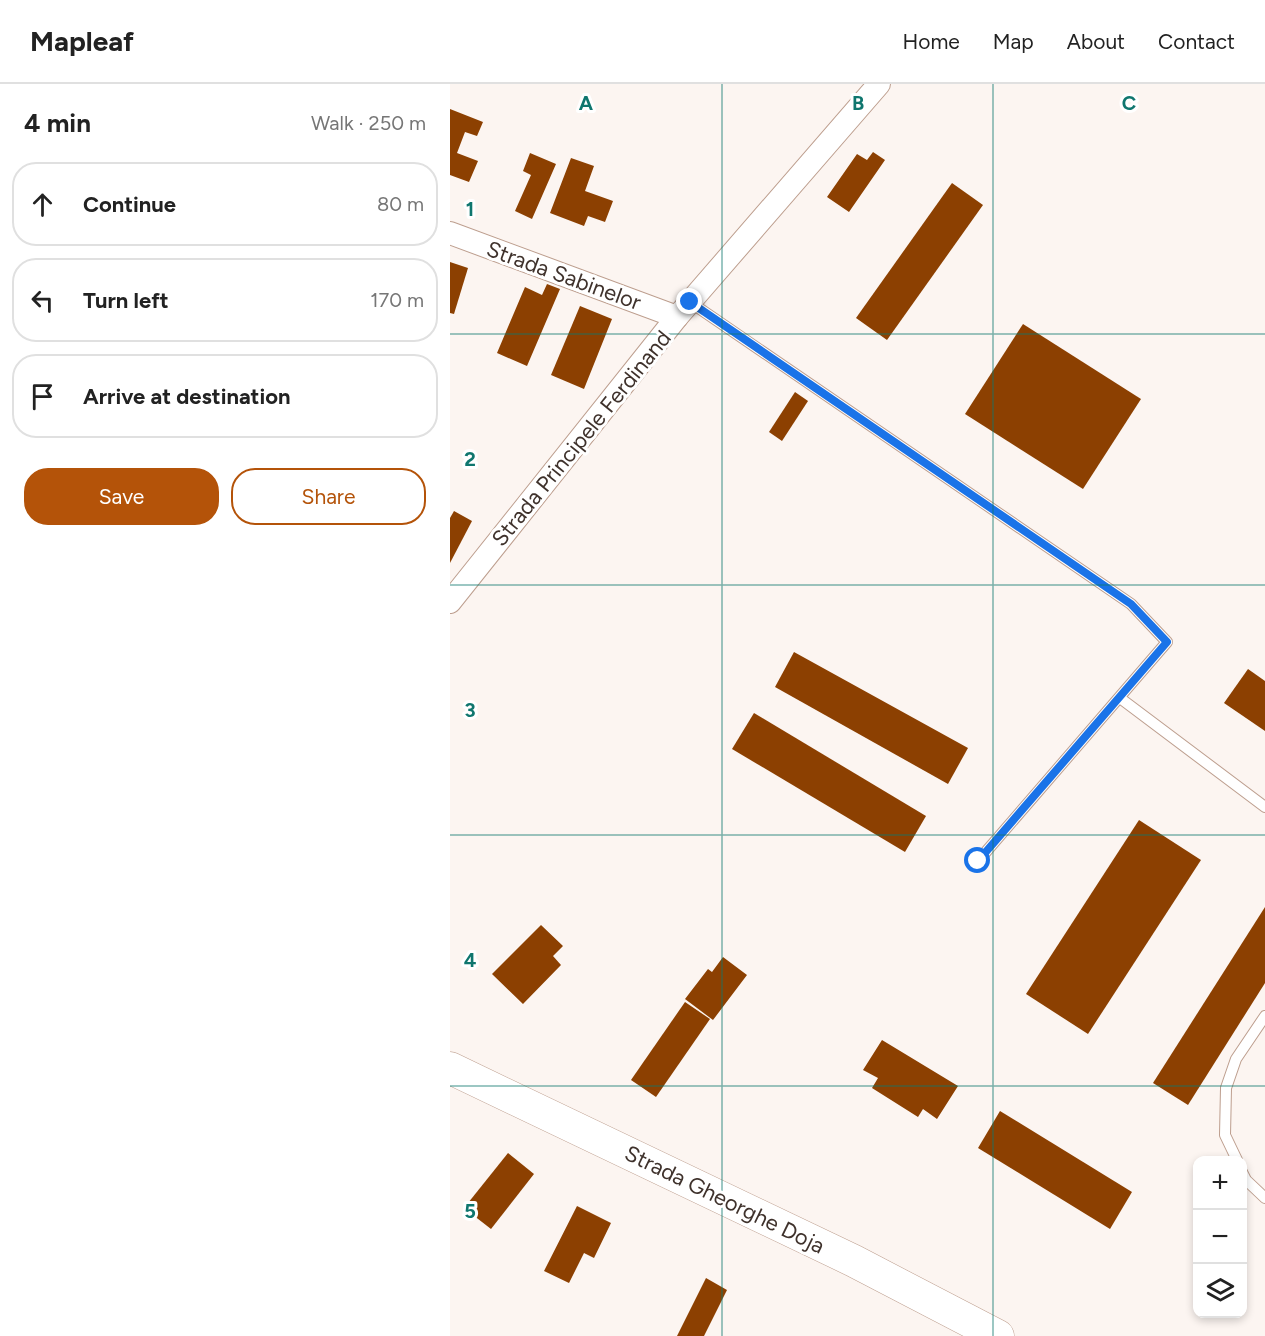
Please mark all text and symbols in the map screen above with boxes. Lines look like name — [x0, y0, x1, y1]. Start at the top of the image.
text: Mapleaf — [30, 24, 134, 58]
text: Home — [903, 29, 960, 54]
text: Map — [993, 29, 1034, 54]
text: About — [1067, 29, 1125, 54]
text: Contact — [1158, 29, 1235, 54]
text: A — [579, 91, 594, 115]
text: B — [852, 91, 864, 115]
text: C — [1122, 91, 1136, 115]
text: 4 min — [24, 107, 91, 139]
text: Walk · 250 m — [311, 111, 426, 135]
icon: ahead — [26, 188, 59, 221]
text: Continue — [83, 191, 176, 218]
text: 80 m — [377, 192, 424, 216]
text: 1 — [466, 197, 474, 221]
street label: Strada Sabinelor — [483, 235, 645, 316]
icon: left — [26, 284, 59, 317]
text: Turn left — [83, 287, 169, 314]
text: 170 m — [370, 288, 424, 312]
route end — [676, 288, 702, 314]
street label: Strada Principele Ferdinand — [486, 325, 677, 552]
icon: arrive — [26, 380, 59, 413]
text: Arrive at destination — [83, 383, 291, 410]
text: 2 — [464, 447, 476, 471]
button: Save — [24, 468, 219, 525]
button: Share — [231, 468, 426, 525]
text: 3 — [464, 698, 476, 722]
route start — [964, 847, 990, 873]
text: 4 — [464, 948, 477, 972]
street label: Strada Gheorghe Doja — [620, 1139, 829, 1260]
map controls — [1193, 1156, 1247, 1318]
button: + — [1193, 1156, 1247, 1210]
text: 5 — [464, 1199, 476, 1223]
button: − — [1193, 1210, 1247, 1264]
button: layers — [1193, 1264, 1247, 1318]

